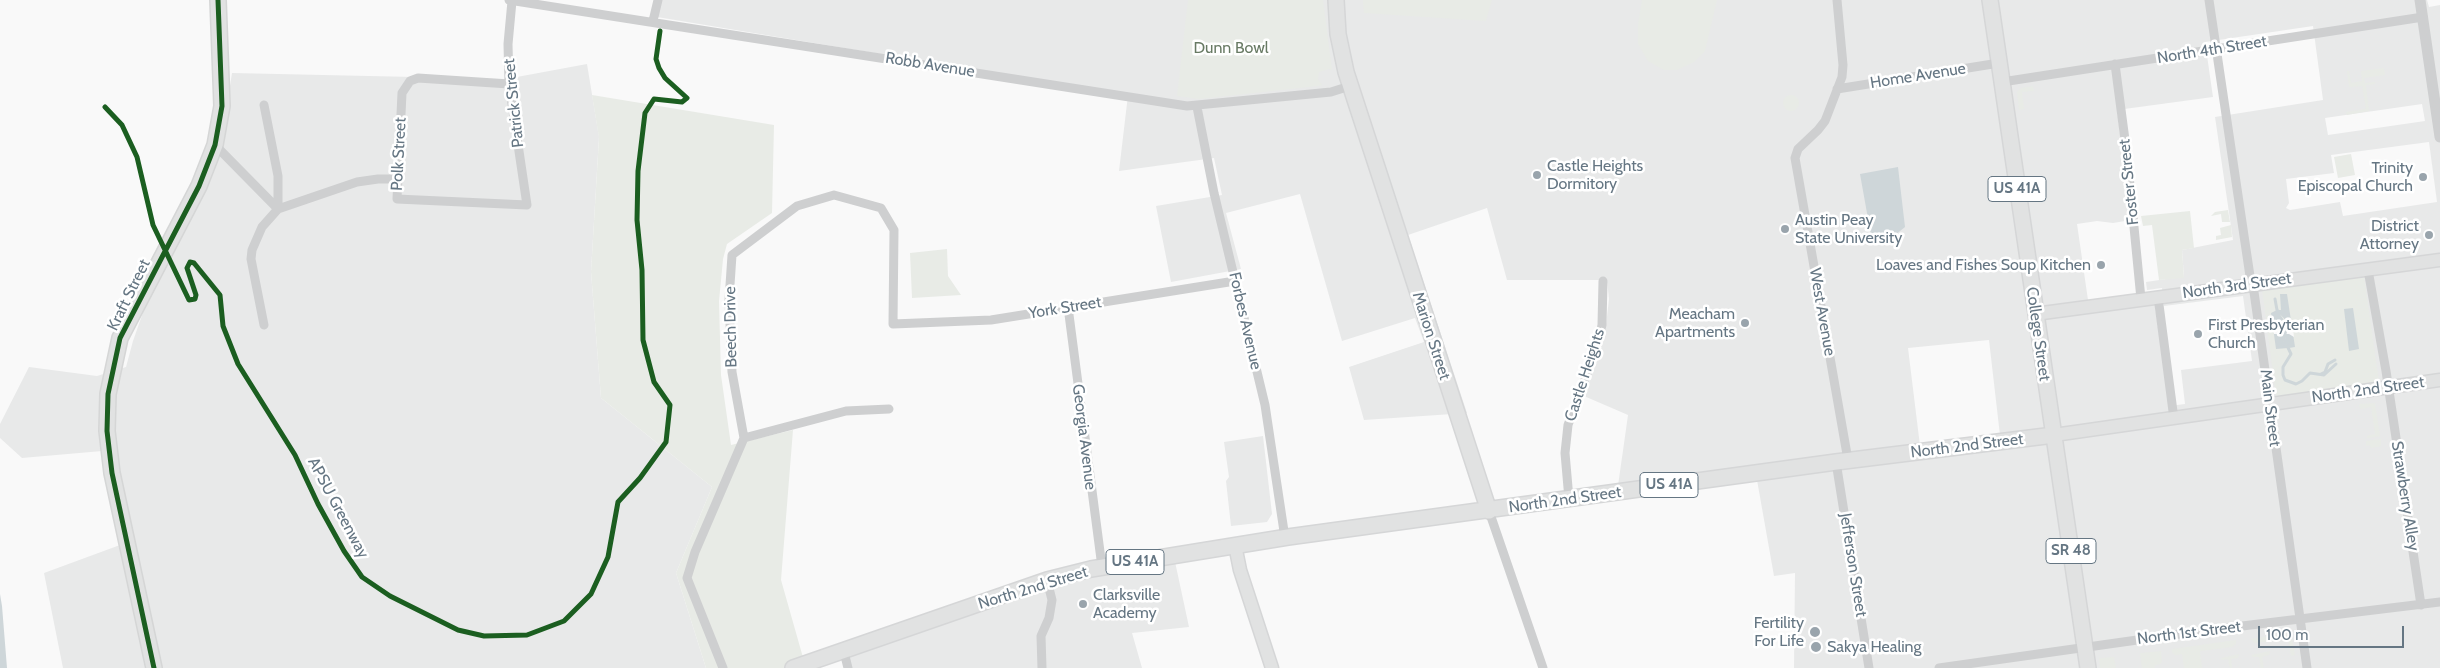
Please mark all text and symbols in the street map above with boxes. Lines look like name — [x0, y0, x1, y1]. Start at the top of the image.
street label: North 4th Street — [2156, 32, 2268, 68]
park label: Dunn Bowl — [1193, 38, 1269, 58]
street label: Robb Avenue — [884, 48, 976, 82]
street label: Patrick Street — [500, 58, 528, 148]
street label: Home Avenue — [1869, 59, 1967, 93]
street label: Polk Street — [387, 117, 411, 191]
street label: Foster Street — [2115, 138, 2143, 226]
place label: Castle Heights Dormitory — [1547, 156, 1643, 194]
place label: Trinity Episcopal Church — [2298, 158, 2413, 196]
marker: Castle Heights Dormitory — [1531, 169, 1543, 181]
marker: Trinity Episcopal Church — [2417, 171, 2429, 183]
road number: US 41A — [1988, 176, 2046, 202]
place label: Austin Peay State University — [1795, 210, 1902, 248]
place label: District Attorney — [2360, 216, 2419, 254]
marker: Austin Peay State University — [1779, 223, 1791, 235]
marker: District Attorney — [2423, 229, 2435, 241]
place label: Loaves and Fishes Soup Kitchen — [1876, 255, 2091, 275]
street label: Kraft Street — [103, 256, 155, 334]
marker: Loaves and Fishes Soup Kitchen — [2095, 259, 2107, 271]
street label: West Avenue — [1805, 266, 1839, 358]
street label: North 3rd Street — [2181, 269, 2293, 303]
street label: Forbes Avenue — [1224, 270, 1266, 372]
street label: Beech Drive — [721, 286, 741, 368]
street label: College Street — [2022, 286, 2054, 382]
street label: Marion Street — [1408, 290, 1454, 382]
street label: York Street — [1027, 293, 1103, 323]
place label: Meacham Apartments — [1655, 304, 1735, 342]
place label: First Presbyterian Church — [2208, 315, 2324, 353]
marker: Meacham Apartments — [1739, 317, 1751, 329]
street label: Castle Heights — [1561, 326, 1609, 424]
marker: First Presbyterian Church — [2192, 328, 2204, 340]
street label: Main Street — [2256, 368, 2284, 448]
street label: North 2nd Street — [2310, 373, 2426, 407]
street label: Georgia Avenue — [1068, 383, 1100, 491]
street label: North 2nd Street — [1910, 430, 2024, 462]
street label: Strawberry Alley — [2387, 440, 2423, 552]
street label: APSU Greenway — [303, 454, 373, 562]
road number: US 41A — [1640, 472, 1698, 498]
street label: North 2nd Street — [1507, 483, 1623, 517]
street label: Jefferson Street — [1835, 512, 1871, 618]
road number: SR 48 — [2046, 538, 2096, 564]
road number: US 41A — [1106, 550, 1164, 574]
street label: North 2nd Street — [976, 562, 1090, 614]
place label: Clarksville Academy — [1093, 585, 1160, 623]
marker: Clarksville Academy — [1077, 598, 1089, 610]
place label: Fertility For Life — [1754, 613, 1804, 651]
scale bar — [2260, 616, 2406, 648]
street label: North 1st Street — [2136, 617, 2242, 649]
marker: Fertility For Life — [1808, 625, 1822, 639]
text: 100 m — [2266, 626, 2308, 644]
place label: Sakya Healing — [1827, 637, 1921, 657]
marker: Sakya Healing — [1809, 640, 1823, 654]

